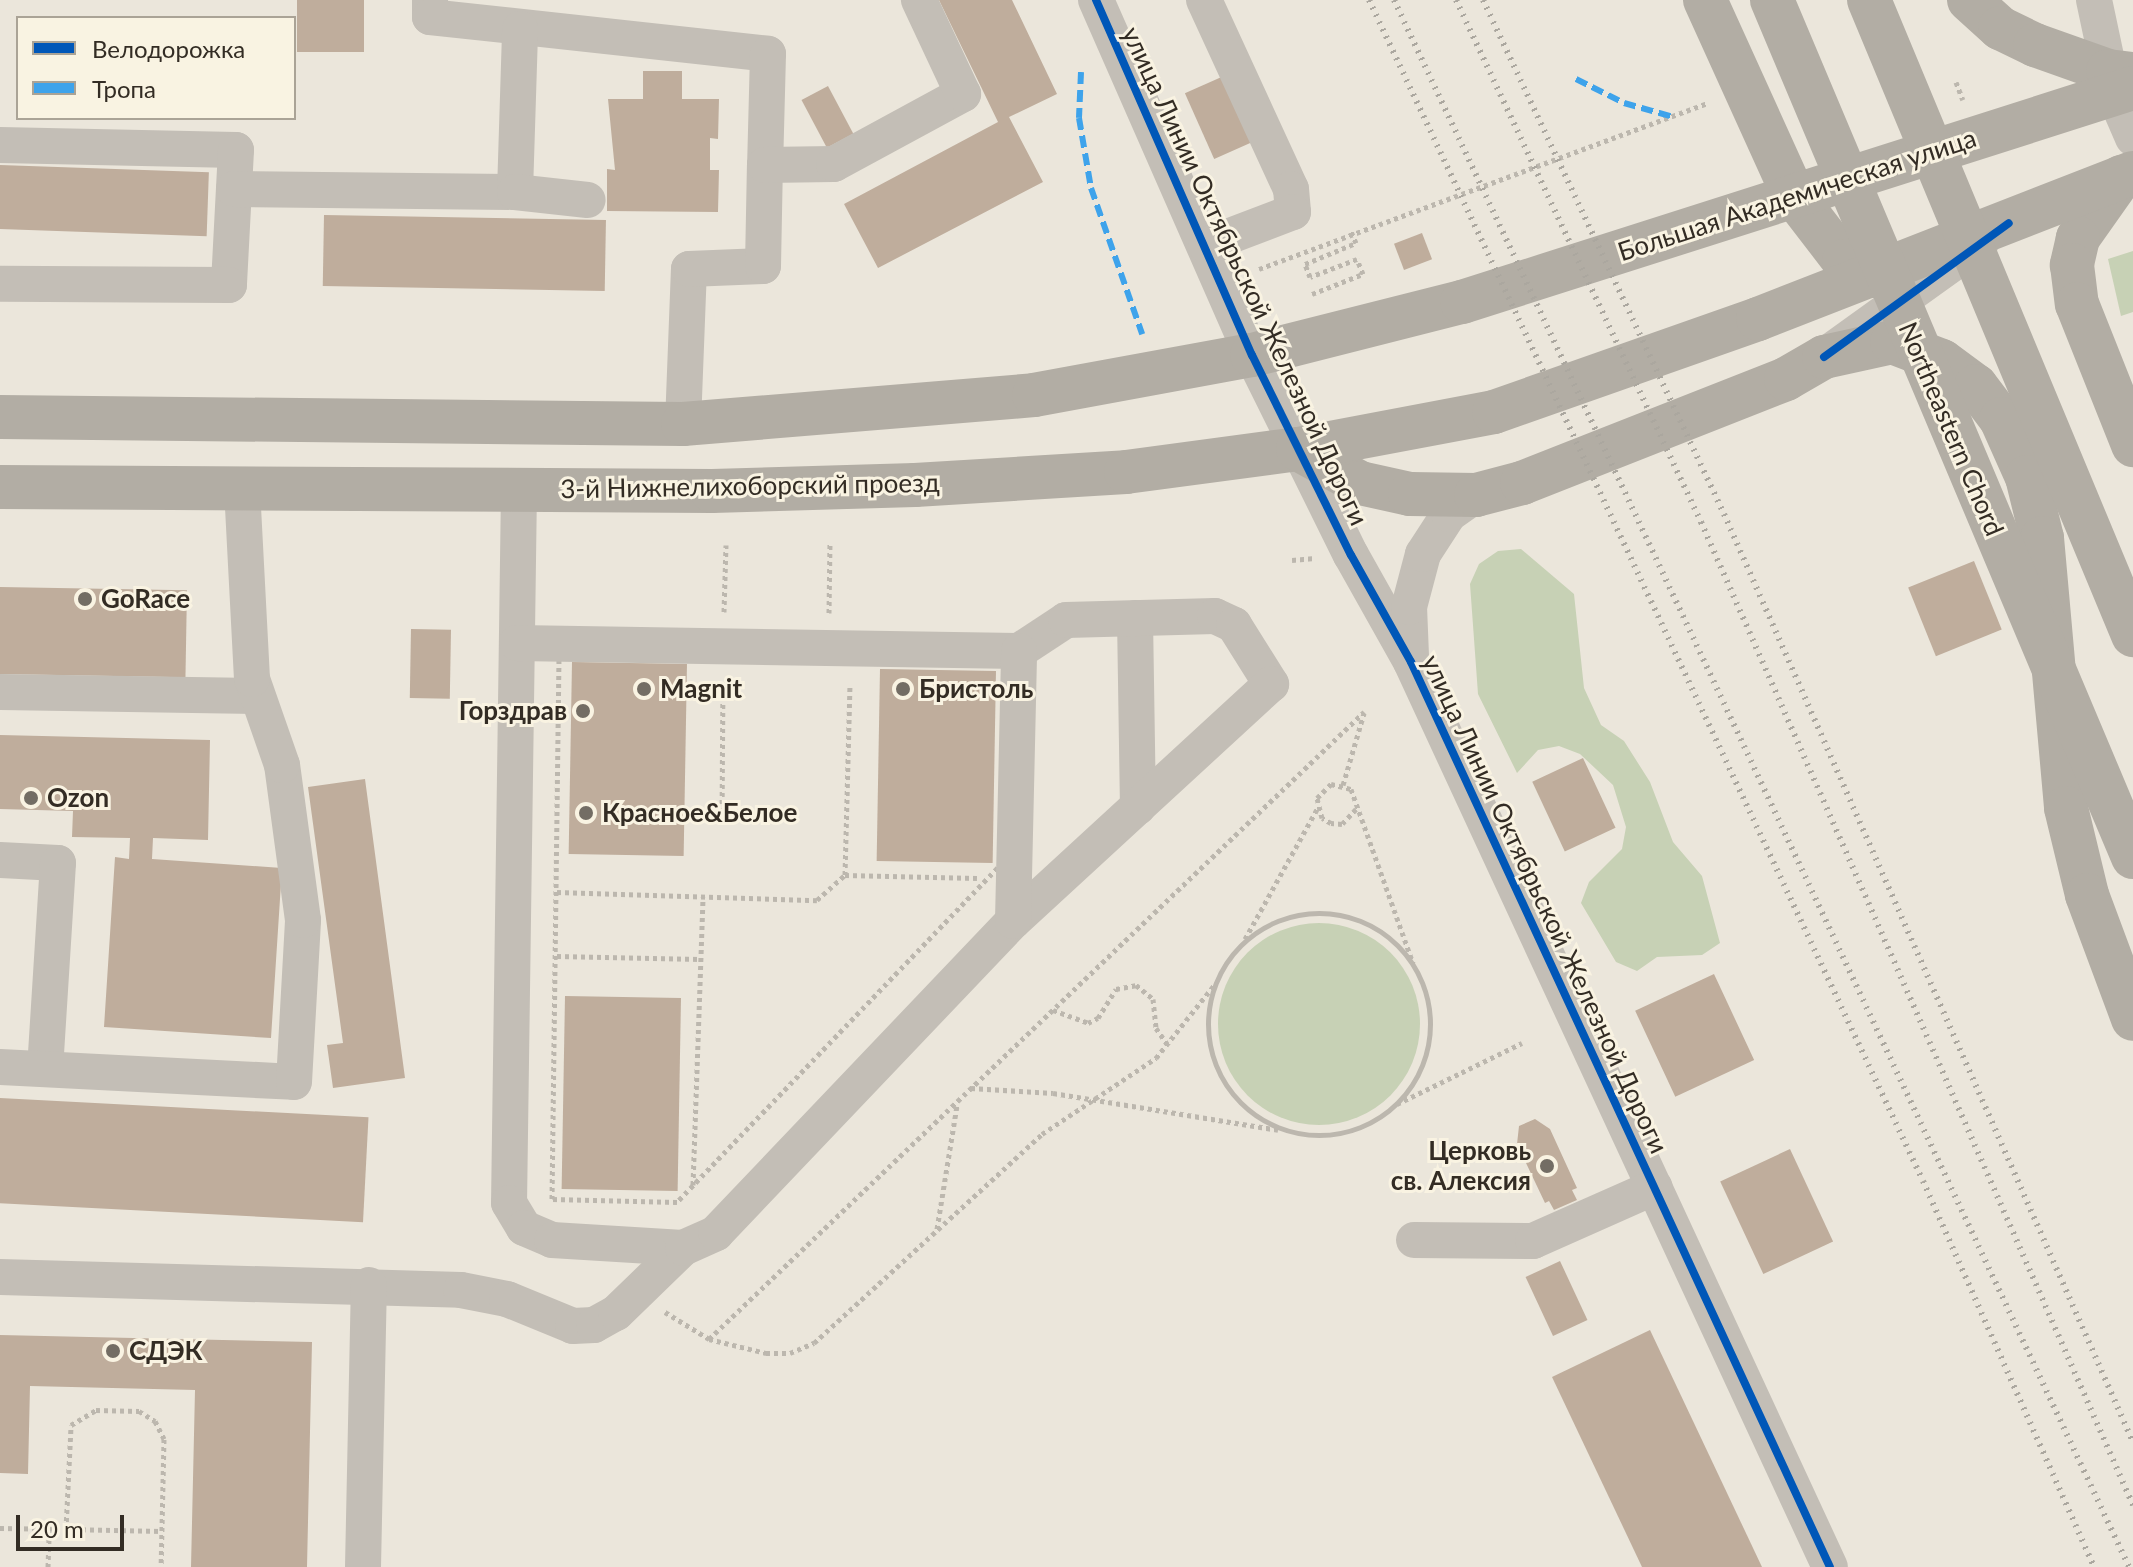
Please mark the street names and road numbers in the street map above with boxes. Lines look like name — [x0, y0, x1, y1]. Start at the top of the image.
street label: улица Линии Октябрьской Железной Дороги — [1115, 22, 1375, 530]
street label: Большая Академическая улица — [1614, 122, 1980, 268]
street label: Northeastern Chord — [1892, 317, 2010, 541]
street label: 3-й Нижнелихоборский проезд — [560, 467, 940, 505]
street label: улица Линии Октябрьской Железной Дороги — [1415, 650, 1675, 1158]

